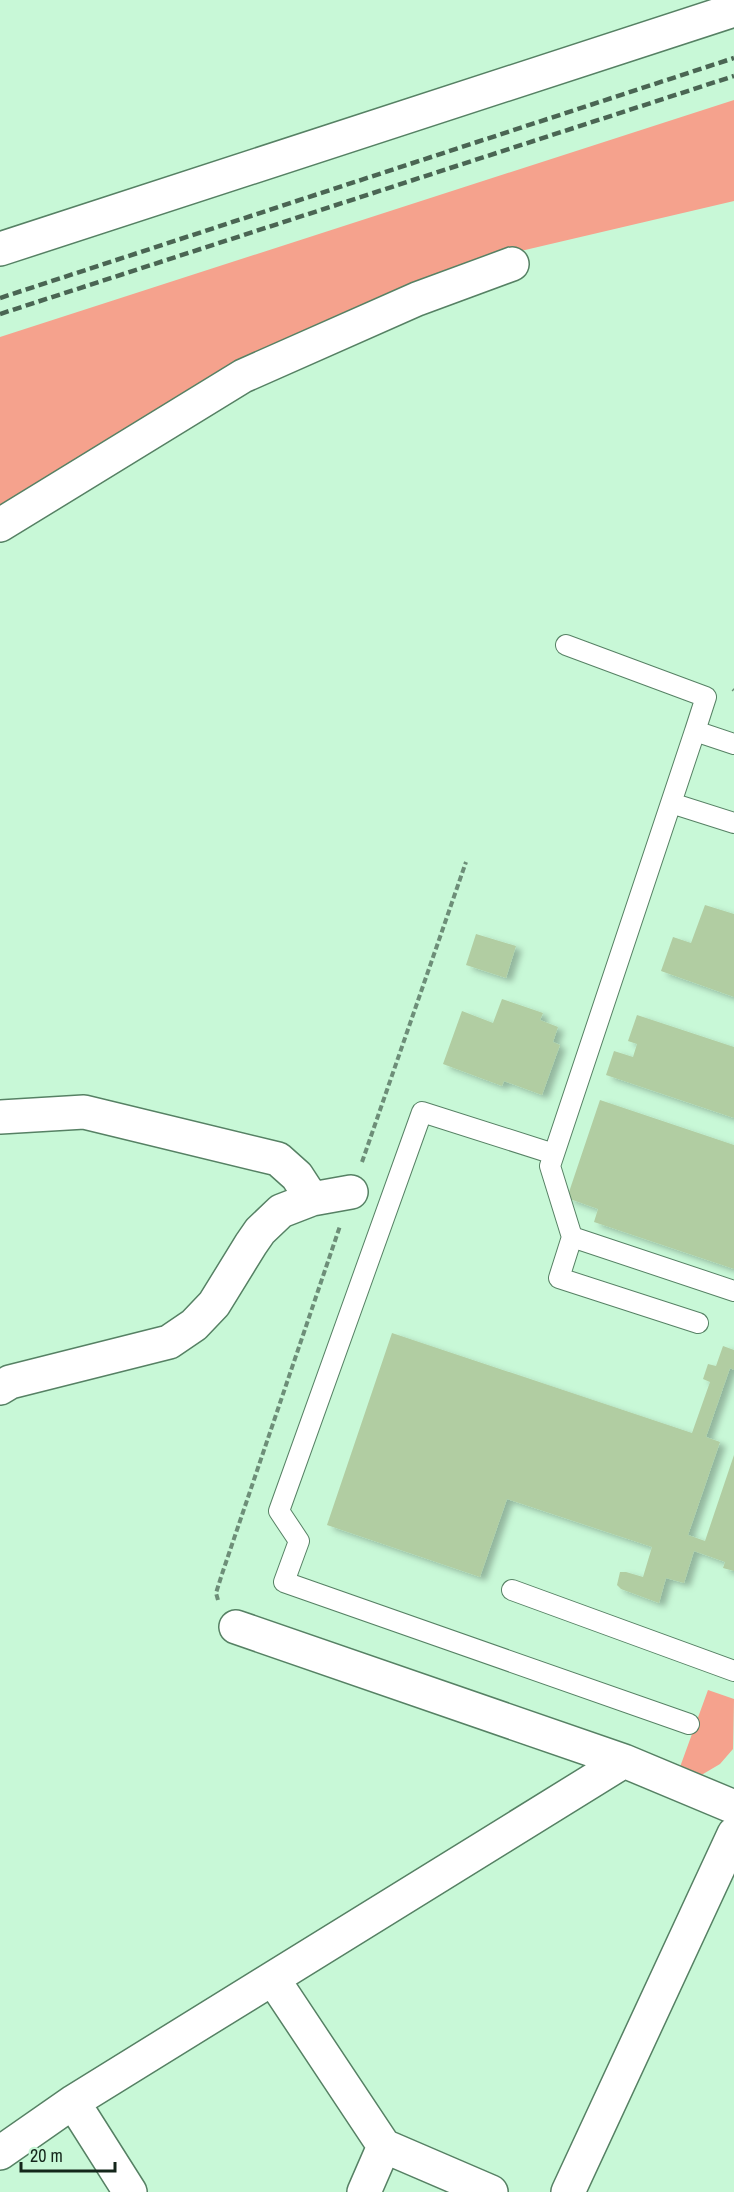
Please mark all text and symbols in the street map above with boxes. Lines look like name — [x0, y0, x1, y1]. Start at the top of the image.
scale bar — [21, 2135, 116, 2173]
text: 20 m — [30, 2143, 63, 2168]

